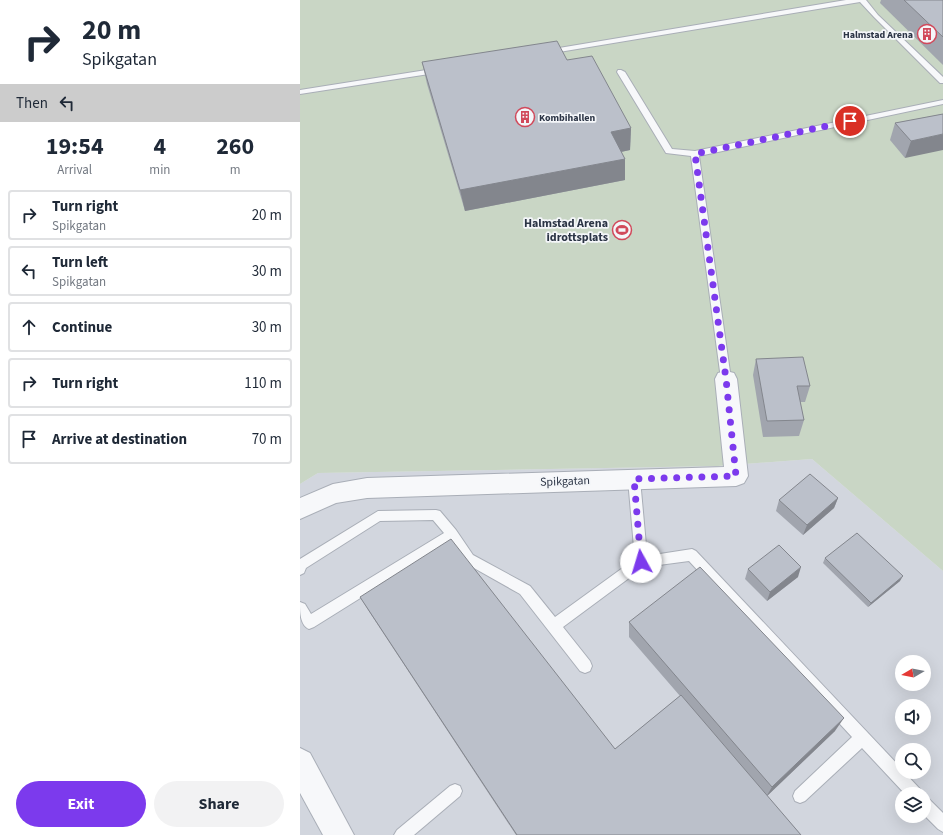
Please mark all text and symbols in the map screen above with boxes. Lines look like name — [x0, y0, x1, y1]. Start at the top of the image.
text: 20 m — [82, 10, 141, 50]
icon: right — [16, 16, 68, 68]
building icon: Halmstad Arena — [916, 23, 938, 45]
place label: Halmstad Arena — [843, 28, 913, 42]
text: Spikgatan — [82, 47, 157, 72]
icon: left — [56, 92, 78, 114]
text: Then — [16, 93, 48, 114]
pin — [833, 104, 867, 138]
building icon: Kombihallen — [514, 106, 536, 128]
icon: arrive — [839, 110, 861, 132]
place label: Kombihallen — [539, 111, 595, 125]
text: 19:54 — [46, 129, 104, 164]
text: 4 — [154, 129, 166, 164]
text: 260 — [216, 129, 254, 164]
text: Arrival — [57, 161, 92, 179]
text: min — [149, 161, 170, 179]
text: m — [230, 161, 241, 179]
text: Turn right — [52, 196, 118, 217]
icon: right — [18, 204, 40, 226]
text: 20 m — [252, 205, 282, 226]
place label: Halmstad Arena idrottsplats — [524, 215, 608, 246]
text: Spikgatan — [52, 217, 106, 235]
sports icon: Halmstad Arena idrottsplats — [611, 219, 633, 241]
text: Turn left — [52, 252, 108, 273]
icon: left — [18, 260, 40, 282]
text: 30 m — [252, 261, 282, 282]
text: Spikgatan — [52, 273, 106, 291]
icon: ahead — [18, 316, 40, 338]
text: Continue — [52, 317, 112, 338]
text: 30 m — [252, 317, 282, 338]
icon: right — [18, 372, 40, 394]
text: Turn right — [52, 373, 118, 394]
text: 110 m — [244, 373, 282, 394]
icon: arrive — [18, 428, 40, 450]
text: Arrive at destination — [52, 429, 187, 450]
text: 70 m — [252, 429, 282, 450]
street label: Spikgatan — [540, 472, 590, 491]
position arrow — [620, 541, 662, 583]
north arrow — [895, 655, 931, 691]
map controls — [895, 655, 931, 823]
button: sound — [895, 699, 931, 735]
button: search — [895, 743, 931, 779]
button: Exit — [16, 781, 146, 827]
button: Share — [154, 781, 284, 827]
button: layers — [895, 787, 931, 823]

